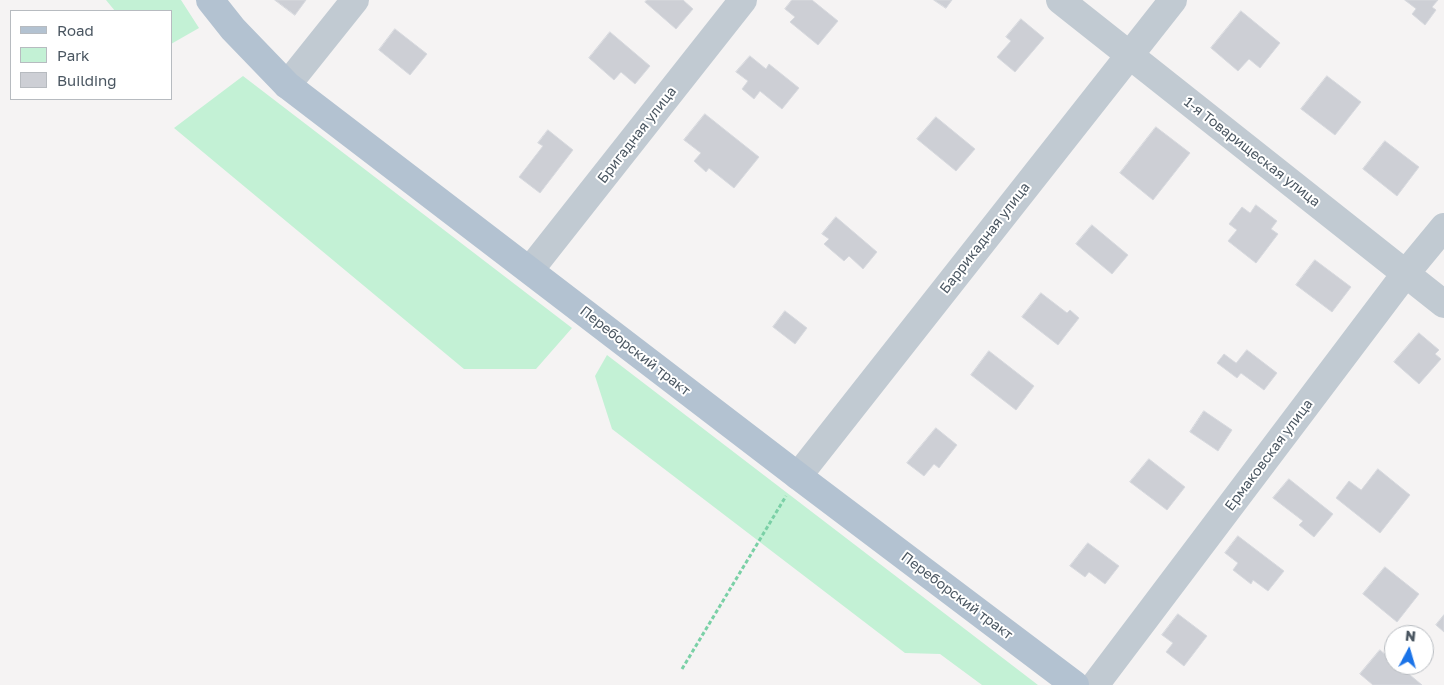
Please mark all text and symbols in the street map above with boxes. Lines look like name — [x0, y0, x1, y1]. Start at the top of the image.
legend — [10, 10, 172, 100]
text: Road — [57, 21, 94, 39]
text: Park — [57, 46, 89, 64]
text: Building — [57, 71, 117, 89]
street label: Бригадная улица — [594, 83, 680, 187]
street label: 1-я Товарищеская улица — [1181, 94, 1323, 210]
street label: Баррикадная улица — [936, 179, 1034, 297]
street label: Переборский тракт — [577, 303, 693, 399]
street label: Ермаковская улица — [1222, 396, 1316, 514]
street label: Переборский тракт — [898, 549, 1016, 643]
north arrow — [1384, 625, 1434, 675]
text: N — [1404, 627, 1417, 645]

